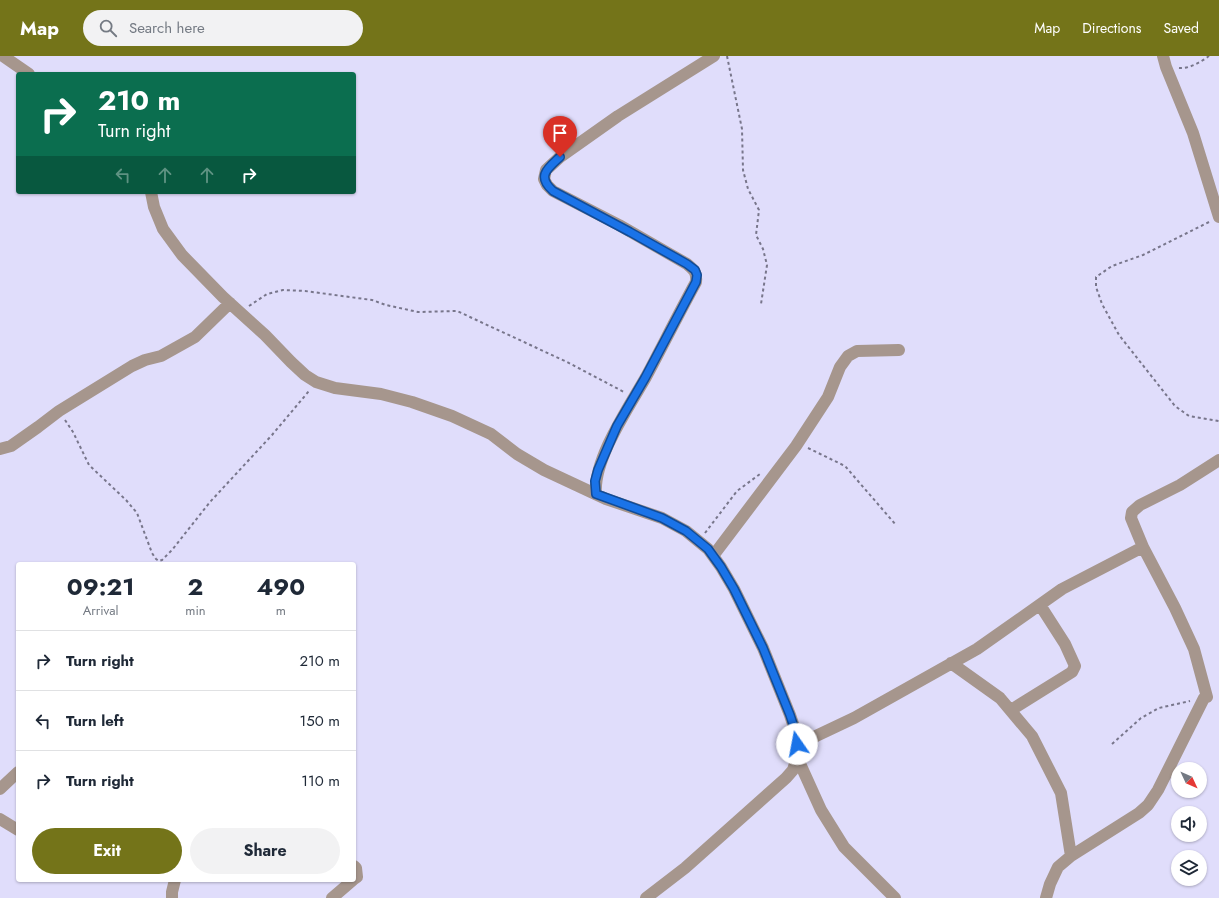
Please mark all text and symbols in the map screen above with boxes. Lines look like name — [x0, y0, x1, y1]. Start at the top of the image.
search box — [83, 10, 363, 46]
text: Map — [20, 15, 59, 42]
icon: search — [97, 17, 119, 39]
text: Search here — [129, 17, 205, 39]
text: Map — [1034, 18, 1060, 38]
text: Directions — [1082, 18, 1142, 38]
text: Saved — [1164, 18, 1199, 38]
text: 210 m — [98, 80, 181, 121]
icon: right — [32, 88, 84, 140]
pin — [543, 116, 577, 157]
text: Turn right — [98, 118, 170, 144]
icon: arrive — [549, 122, 571, 144]
icon: left — [112, 164, 134, 186]
icon: ahead — [154, 164, 176, 186]
icon: ahead — [196, 164, 218, 186]
icon: right — [238, 164, 260, 186]
text: 09:21 — [67, 569, 134, 604]
text: 2 — [188, 569, 203, 604]
text: 490 — [256, 569, 305, 604]
text: Arrival — [83, 601, 119, 620]
text: min — [185, 601, 206, 620]
text: m — [276, 601, 286, 620]
icon: right — [32, 650, 54, 672]
text: Turn right — [66, 650, 134, 672]
text: 210 m — [300, 650, 340, 672]
icon: left — [32, 710, 54, 732]
text: Turn left — [66, 710, 124, 732]
text: 150 m — [300, 710, 340, 732]
position arrow — [776, 723, 818, 765]
north arrow — [1171, 762, 1207, 798]
map controls — [1171, 762, 1207, 886]
icon: right — [32, 770, 54, 792]
text: Turn right — [66, 770, 134, 792]
text: 110 m — [301, 770, 340, 792]
button: sound — [1171, 806, 1207, 842]
button: Exit — [32, 828, 182, 874]
button: Share — [190, 828, 340, 874]
button: layers — [1171, 850, 1207, 886]

